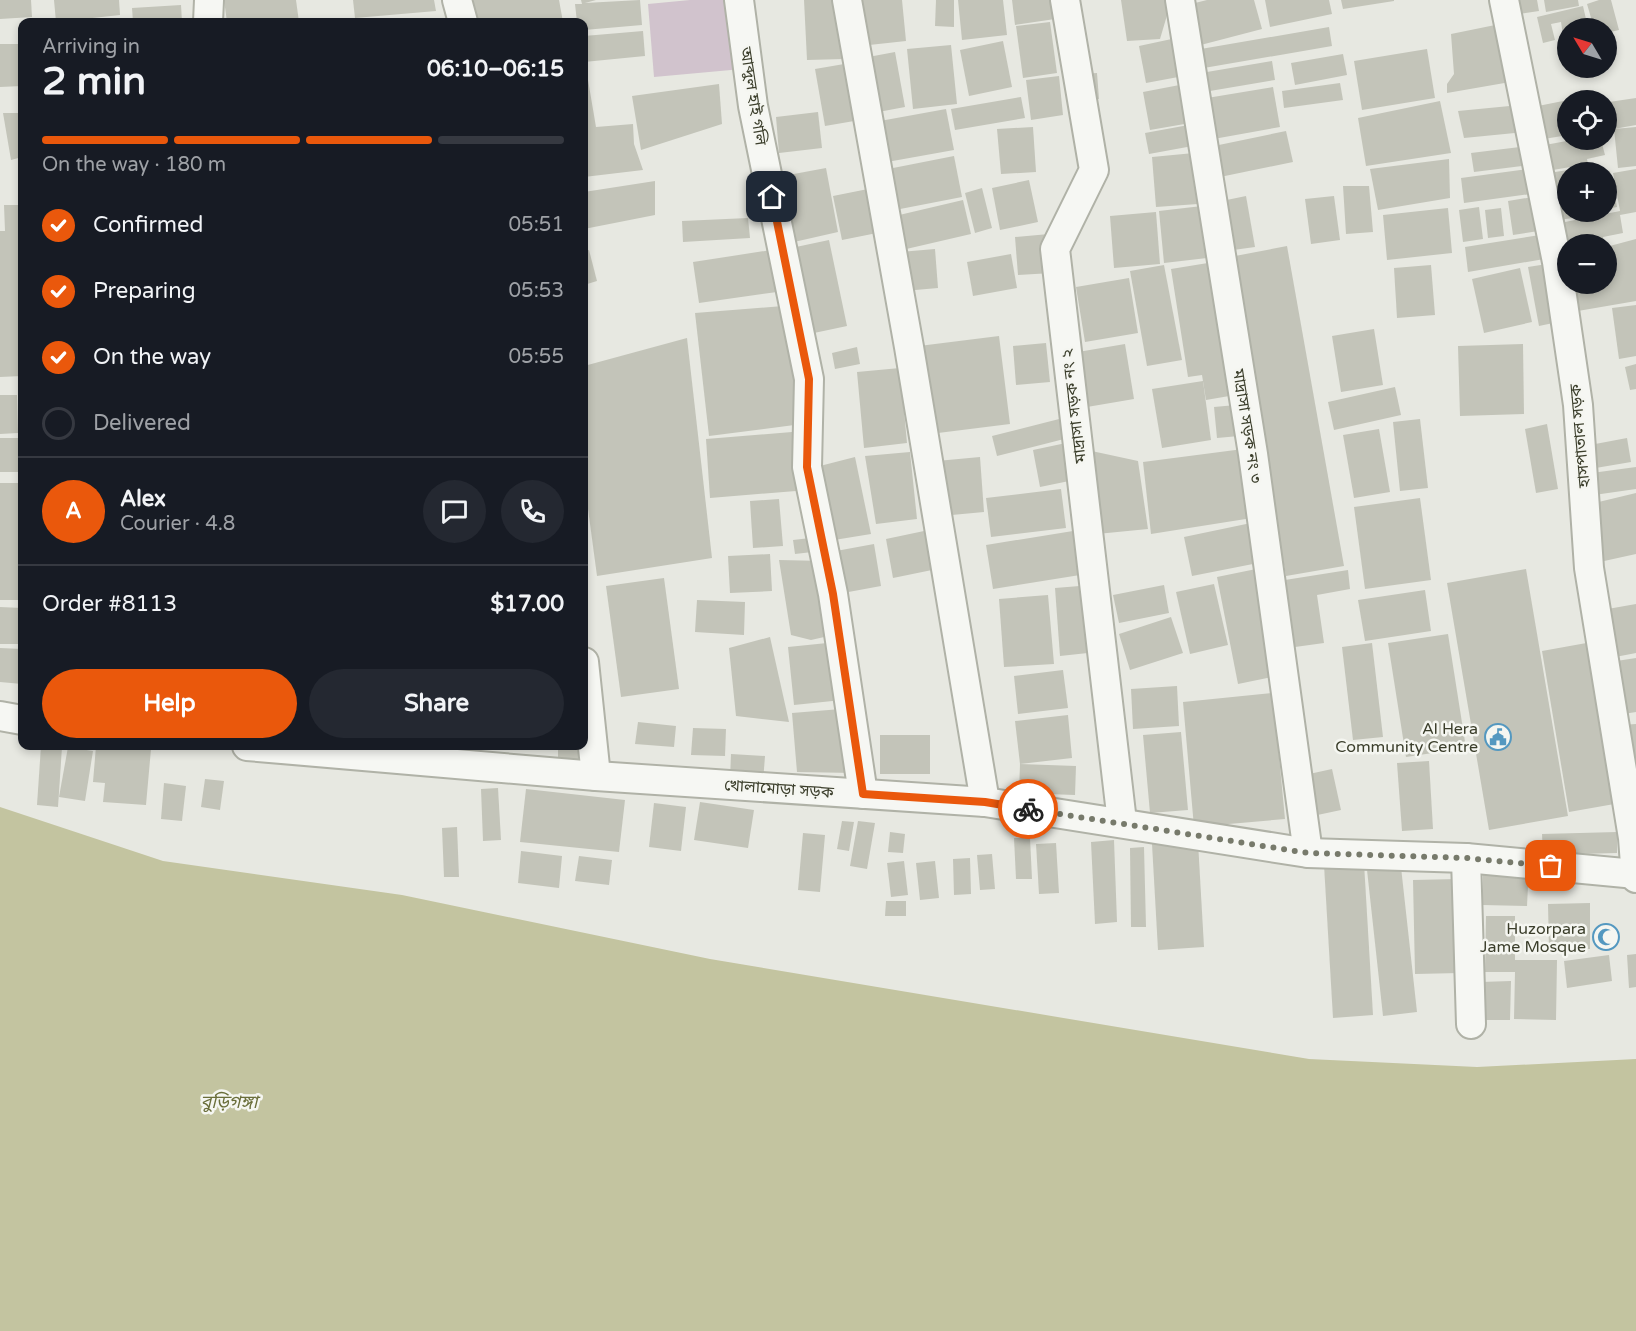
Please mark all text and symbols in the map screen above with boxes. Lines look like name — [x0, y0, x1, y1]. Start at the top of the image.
north arrow — [1557, 18, 1617, 78]
map controls — [1557, 18, 1617, 294]
text: Arriving in — [42, 35, 140, 59]
street label: আব্দুল হাই গলি — [735, 45, 771, 147]
text: 06:10–06:15 — [427, 56, 564, 82]
text: 2 min — [42, 58, 146, 105]
button: locate — [1557, 90, 1617, 150]
text: On the way · 180 m — [42, 153, 226, 177]
button: + — [1557, 162, 1617, 222]
pin — [746, 171, 797, 222]
icon: home — [755, 180, 788, 213]
icon: check — [42, 209, 75, 242]
text: Confirmed — [93, 212, 203, 238]
text: 05:51 — [509, 213, 564, 237]
button: − — [1557, 234, 1617, 294]
icon: check — [42, 275, 75, 308]
text: Preparing — [93, 278, 196, 304]
text: 05:53 — [509, 279, 564, 303]
icon: check — [42, 341, 75, 374]
text: On the way — [93, 344, 211, 370]
text: 05:55 — [509, 345, 564, 369]
street label: মাদ্রাসা সড়ক নং ২ — [1057, 347, 1091, 465]
street label: মাদ্রাসা সড়ক নং ৩ — [1228, 367, 1266, 485]
street label: হাসপাতাল সড়ক — [1565, 382, 1595, 490]
text: Delivered — [93, 410, 191, 436]
button: chat — [423, 480, 486, 543]
button: phone — [501, 480, 564, 543]
text: Alex — [120, 486, 166, 512]
text: A — [65, 498, 82, 524]
text: Courier · 4.8 — [120, 512, 235, 536]
text: Order #8113 — [42, 591, 177, 617]
text: $17.00 — [491, 591, 564, 617]
button: Help — [42, 669, 297, 738]
button: Share — [309, 669, 564, 738]
place label: Al Hera Community Centre — [1335, 719, 1478, 757]
public building icon: Al Hera Community Centre — [1483, 722, 1513, 752]
street label: খোলামোড়া সড়ক — [723, 775, 835, 803]
courier — [998, 779, 1058, 839]
icon: bike — [1012, 793, 1045, 826]
pin — [1525, 840, 1576, 891]
icon: bag — [1534, 849, 1567, 882]
place label: Huzorpara Jame Mosque — [1480, 919, 1586, 957]
mosque icon: Huzorpara Jame Mosque — [1591, 922, 1621, 952]
water label: বুড়িগঙ্গা — [200, 1091, 261, 1113]

